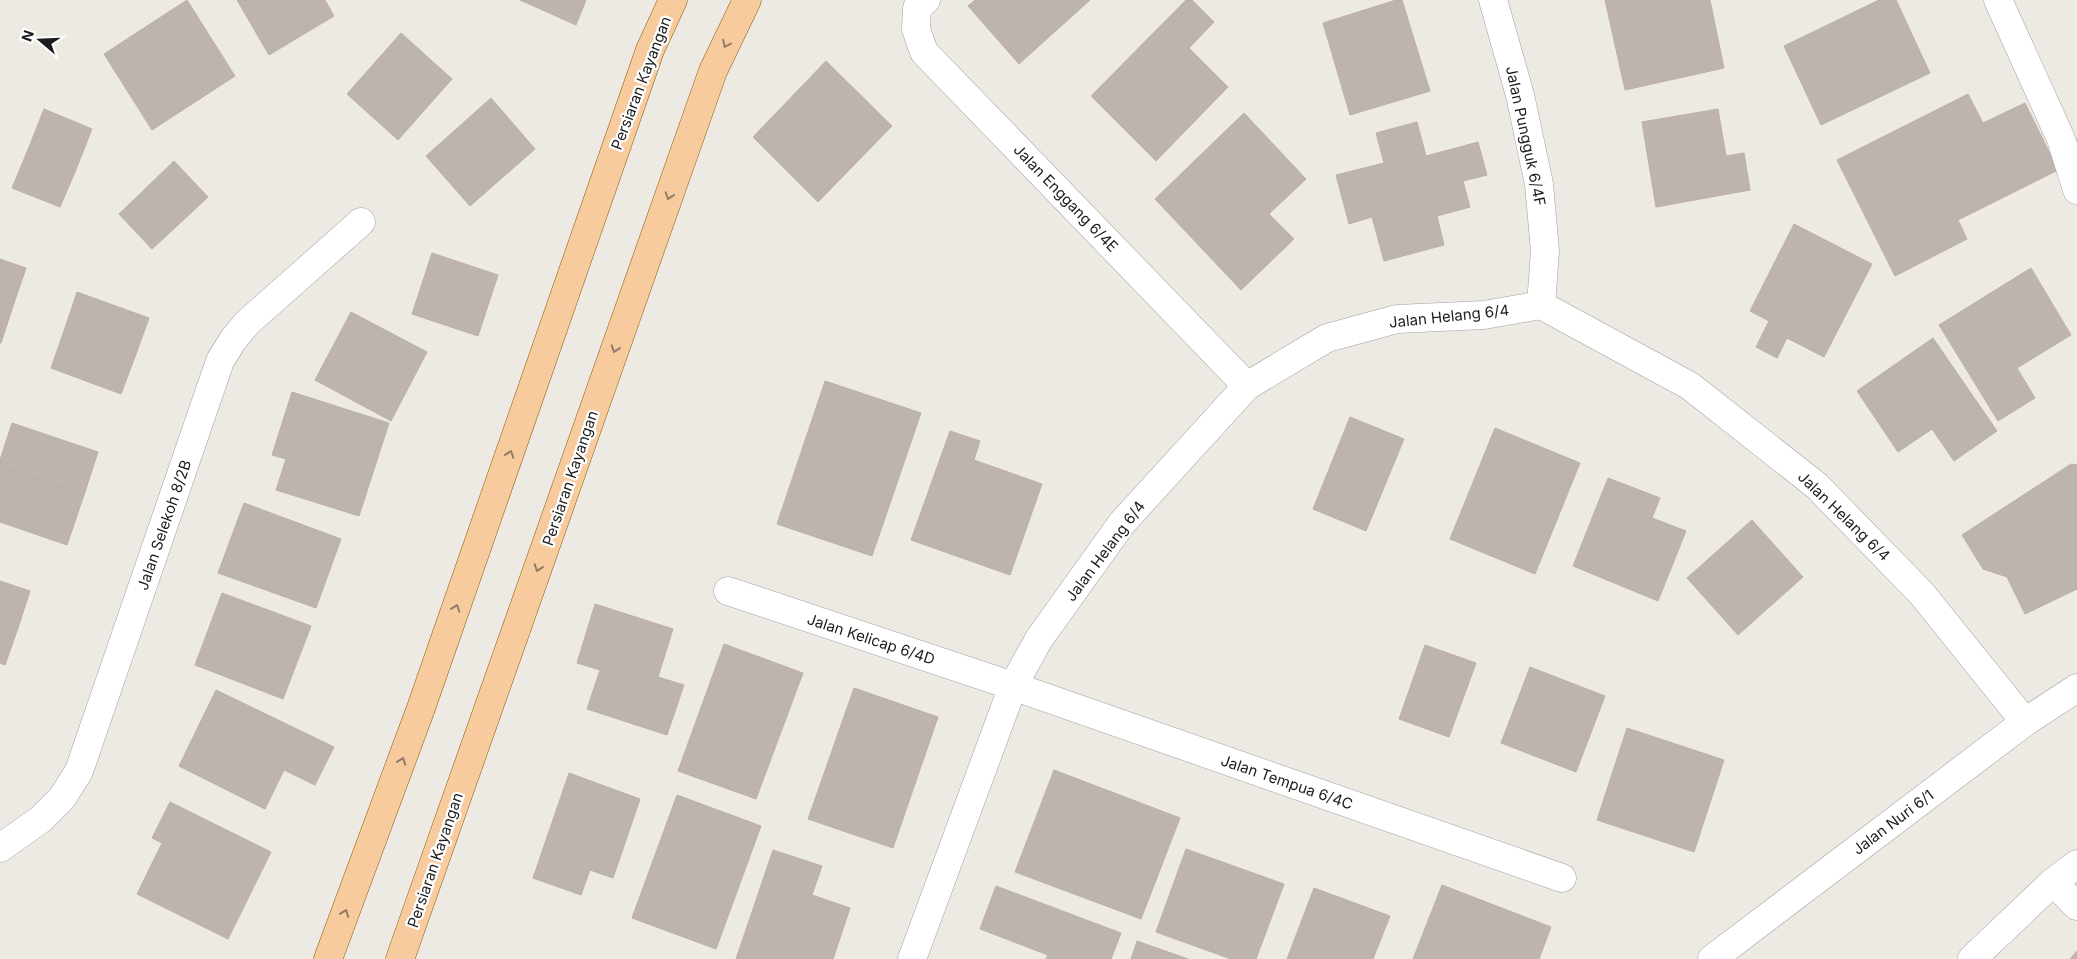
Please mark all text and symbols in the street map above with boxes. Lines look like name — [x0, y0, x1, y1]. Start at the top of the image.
street label: Persiaran Kayangan — [607, 14, 675, 152]
north arrow — [15, 15, 65, 65]
text: N — [17, 28, 37, 43]
one-way arrow — [722, 39, 732, 48]
street label: Jalan Pungguk 6/4F — [1502, 64, 1550, 208]
street label: Jalan Enggang 6/4E — [1010, 140, 1122, 256]
one-way arrow — [665, 191, 675, 199]
street label: Jalan Helang 6/4 — [1388, 300, 1510, 332]
one-way arrow — [611, 344, 621, 353]
street label: Persiaran Kayangan — [538, 408, 602, 548]
one-way arrow — [504, 451, 514, 459]
street label: Jalan Selekoh 8/2B — [133, 457, 195, 593]
street label: Jalan Helang 6/4 — [1794, 467, 1894, 565]
street label: Jalan Helang 6/4 — [1061, 497, 1149, 605]
one-way arrow — [534, 564, 544, 572]
one-way arrow — [450, 604, 460, 612]
street label: Jalan Kelicap 6/4D — [805, 609, 937, 669]
street label: Jalan Tempua 6/4C — [1218, 750, 1356, 814]
one-way arrow — [396, 757, 406, 766]
street label: Jalan Nuri 6/1 — [1849, 785, 1937, 859]
street label: Persiaran Kayangan — [403, 790, 467, 930]
one-way arrow — [339, 909, 349, 918]

